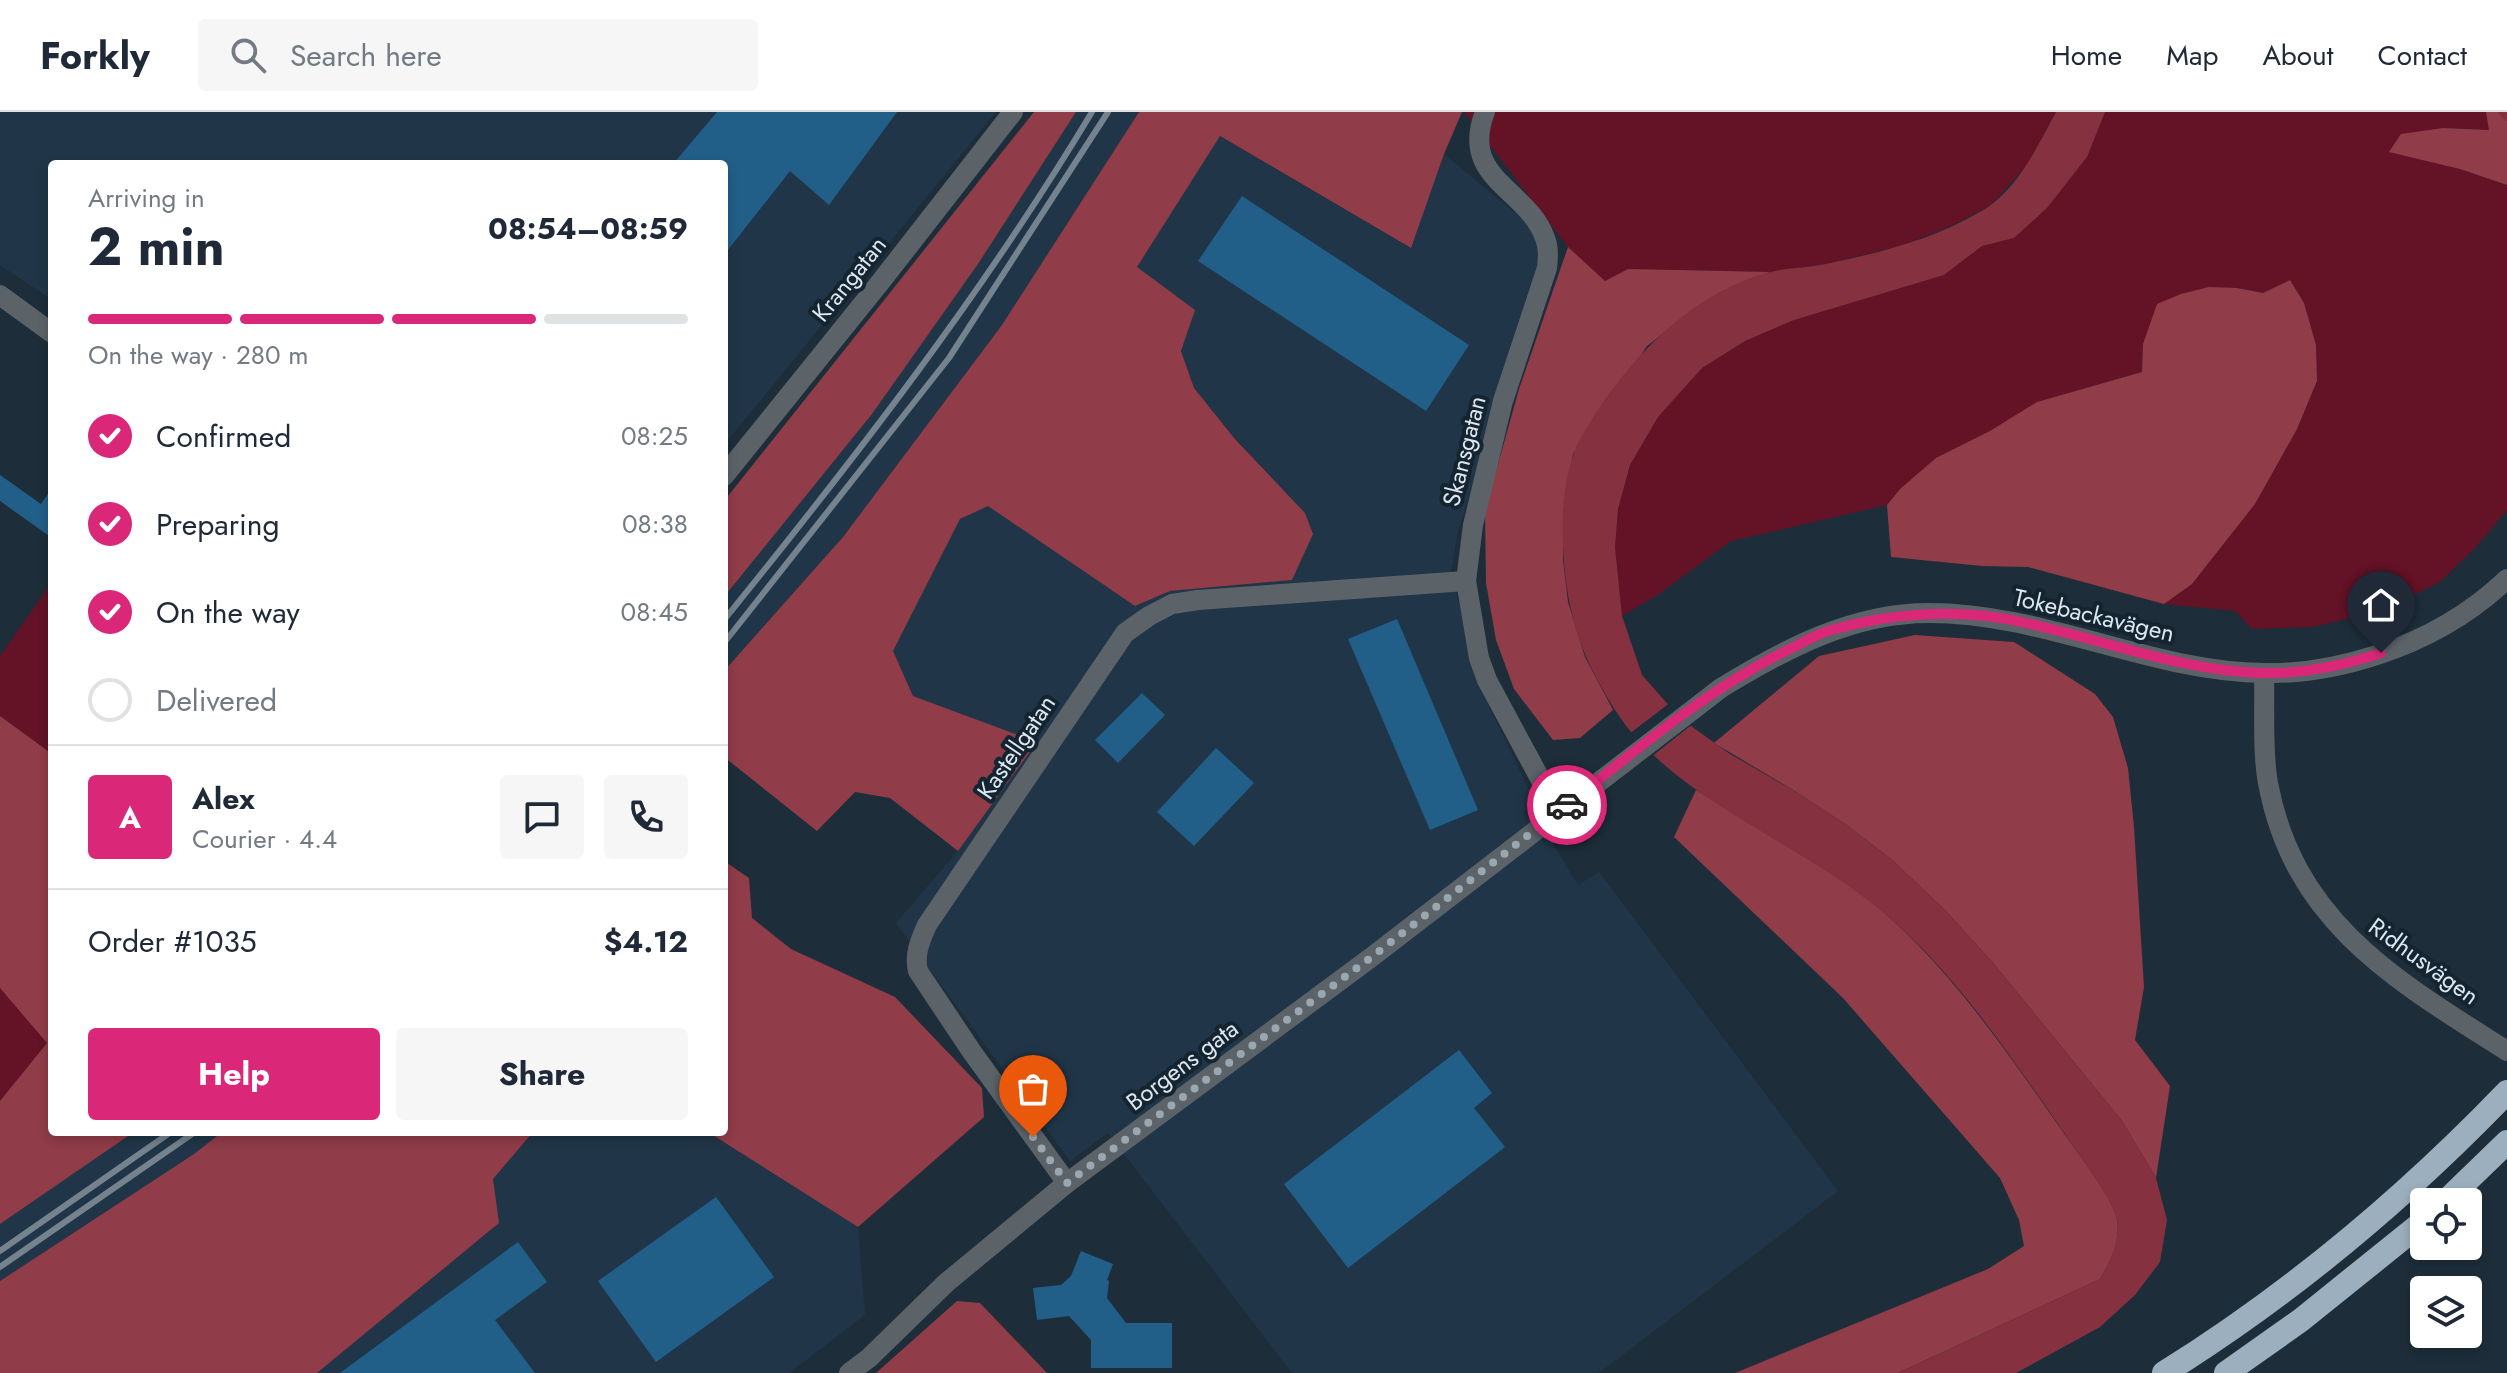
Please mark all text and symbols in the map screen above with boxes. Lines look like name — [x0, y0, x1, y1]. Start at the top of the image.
search box — [198, 19, 758, 91]
text: Forkly — [40, 28, 150, 83]
icon: search — [226, 33, 270, 77]
text: Search here — [290, 34, 442, 77]
text: Home — [2051, 35, 2122, 76]
text: Map — [2166, 35, 2218, 76]
text: About — [2262, 35, 2334, 76]
text: Contact — [2378, 35, 2467, 76]
text: Arriving in — [88, 179, 205, 217]
text: 08:54–08:59 — [488, 207, 688, 250]
text: 2 min — [88, 209, 225, 285]
street label: Krangatan — [804, 229, 894, 329]
text: On the way · 280 m — [88, 336, 309, 374]
street label: Skansgatan — [1433, 392, 1495, 510]
icon: check — [88, 414, 132, 458]
text: Confirmed — [156, 415, 291, 458]
text: 08:25 — [621, 417, 688, 455]
icon: check — [88, 502, 132, 546]
text: Preparing — [156, 503, 280, 546]
text: 08:38 — [622, 505, 688, 543]
pin — [2347, 571, 2415, 653]
street label: Tokebackavägen — [2010, 580, 2178, 650]
icon: home — [2359, 583, 2403, 627]
icon: check — [88, 590, 132, 634]
text: On the way — [156, 591, 300, 634]
text: 08:45 — [621, 593, 688, 631]
text: Delivered — [156, 679, 277, 722]
street label: Kastellgatan — [968, 688, 1064, 806]
courier — [1527, 765, 1607, 845]
button: chat — [500, 775, 584, 859]
button: phone — [604, 775, 688, 859]
text: Alex — [192, 777, 255, 820]
icon: car — [1545, 783, 1589, 827]
text: A — [119, 796, 141, 839]
text: Courier · 4.4 — [192, 820, 337, 858]
street label: Ridhusvägen — [2362, 909, 2486, 1013]
text: Order #1035 — [88, 920, 257, 963]
text: $4.12 — [604, 920, 688, 963]
street label: Borgens gata — [1119, 1011, 1245, 1119]
button: Help — [88, 1028, 380, 1120]
button: Share — [396, 1028, 688, 1120]
pin — [999, 1055, 1067, 1137]
icon: bag — [1011, 1067, 1055, 1111]
map controls — [2410, 1188, 2482, 1348]
button: locate — [2410, 1188, 2482, 1260]
button: layers — [2410, 1276, 2482, 1348]

